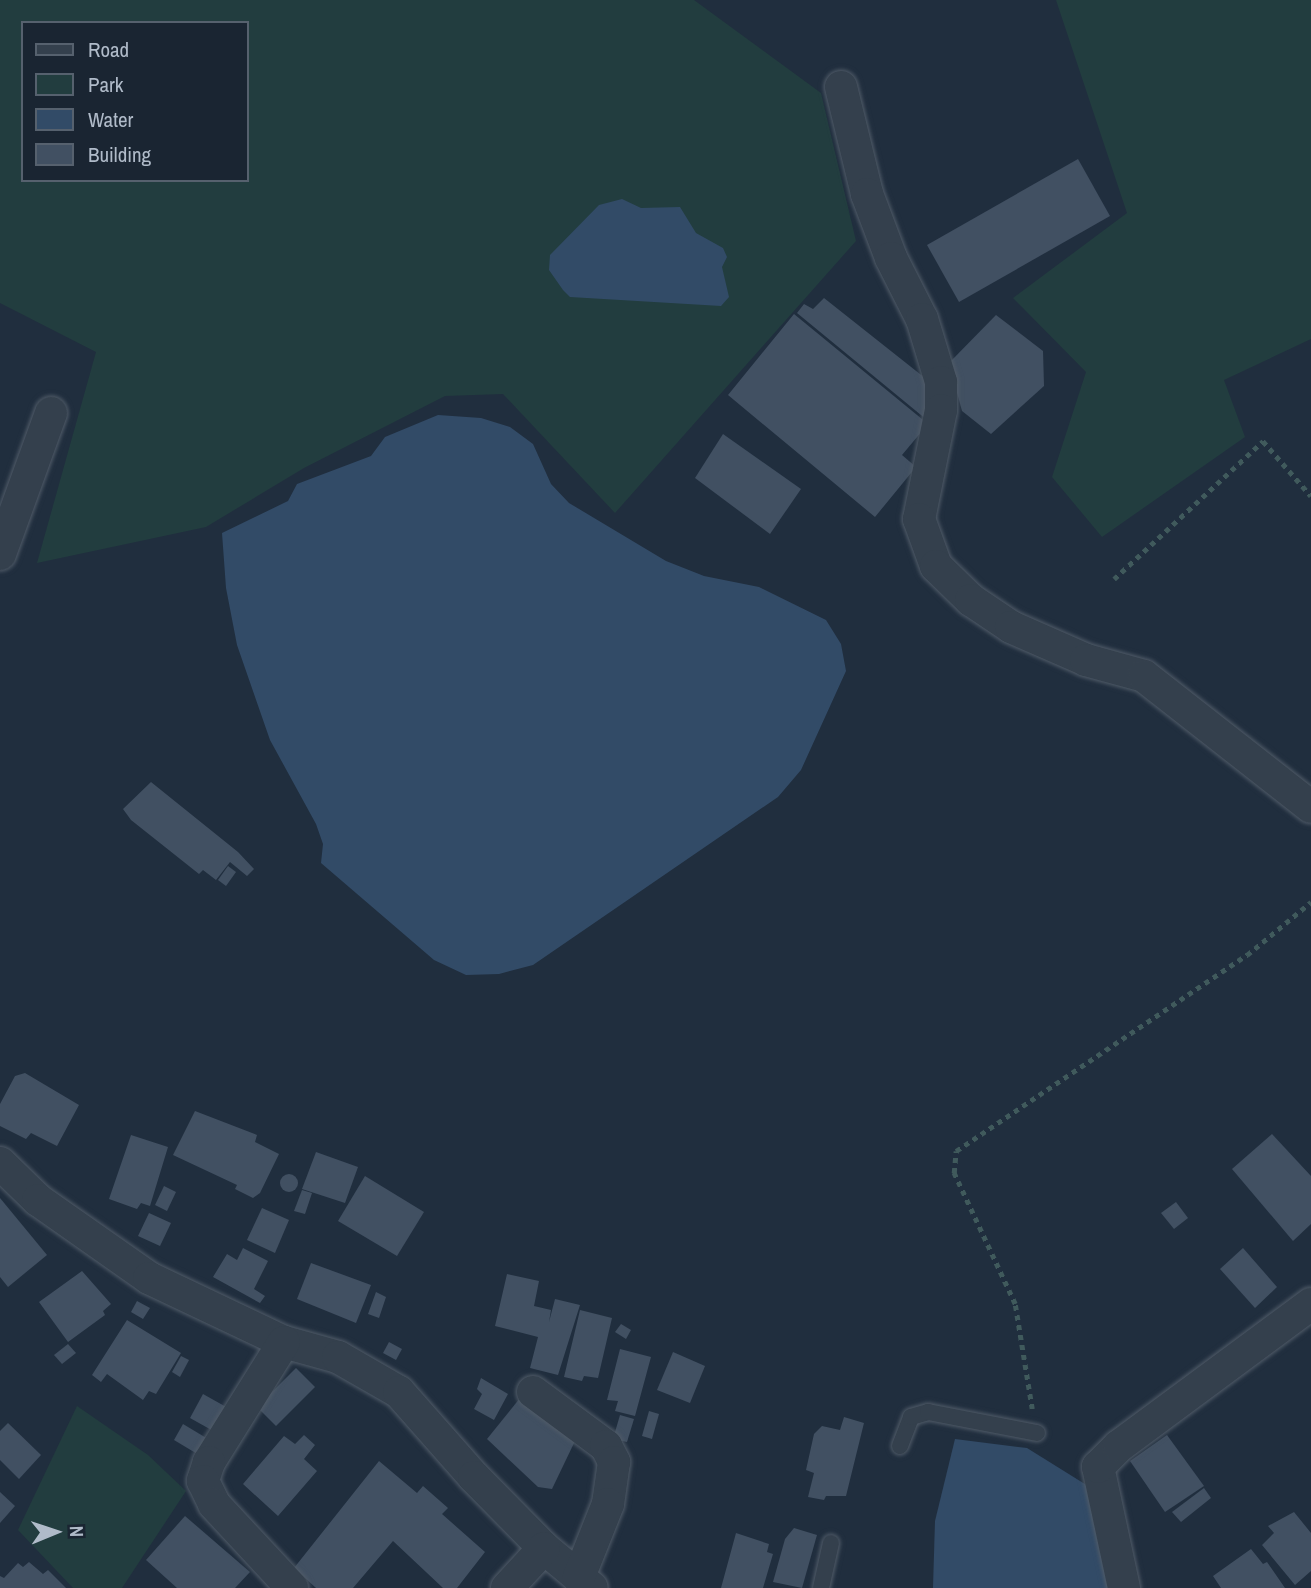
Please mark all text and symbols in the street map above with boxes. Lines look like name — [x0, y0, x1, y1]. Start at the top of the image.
legend — [21, 21, 248, 182]
text: Road — [88, 35, 129, 64]
text: Park — [88, 70, 123, 99]
text: Water — [88, 105, 133, 134]
text: Building — [88, 140, 151, 169]
north arrow — [21, 1497, 91, 1567]
text: N — [64, 1525, 90, 1537]

